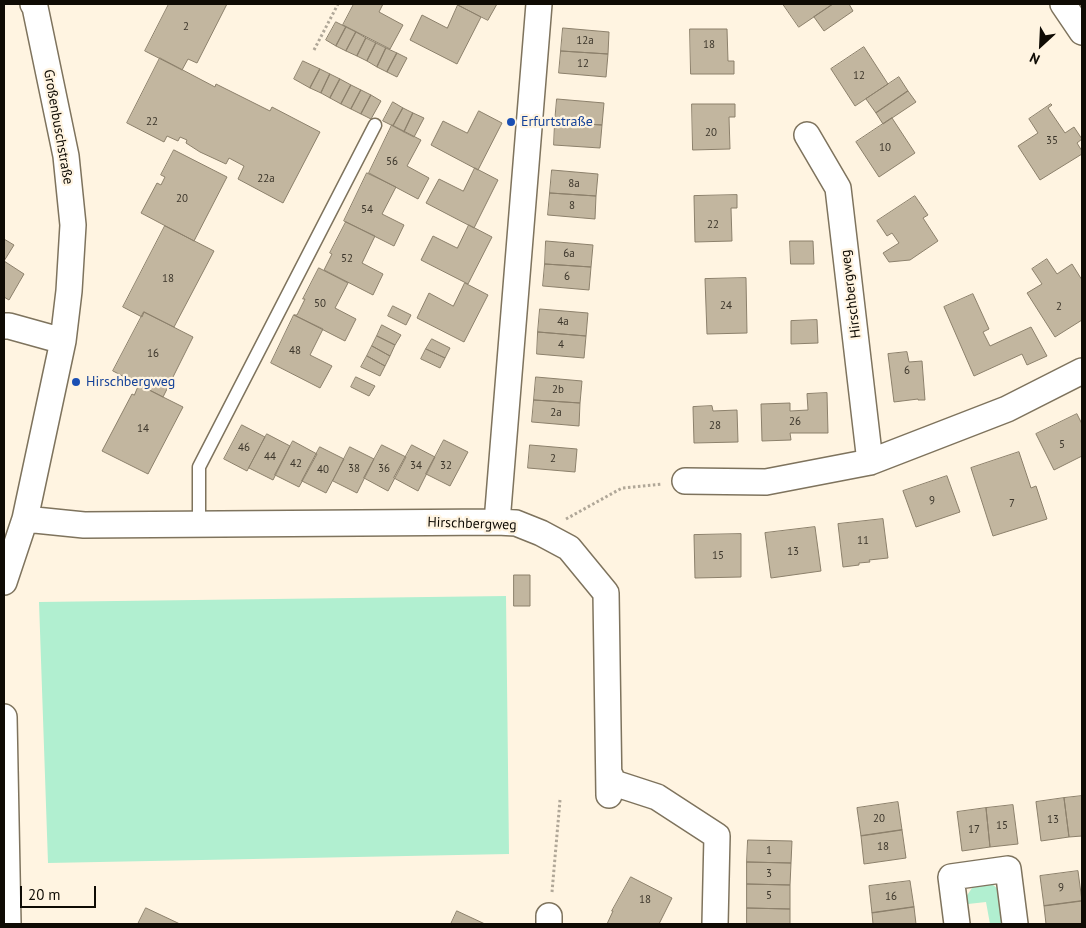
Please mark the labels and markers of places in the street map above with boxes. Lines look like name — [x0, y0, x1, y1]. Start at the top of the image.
place label: Erfurtstraße — [521, 114, 593, 130]
marker: Erfurtstraße — [505, 116, 517, 128]
place label: Hirschbergweg — [86, 374, 175, 390]
marker: Hirschbergweg — [70, 376, 82, 388]

